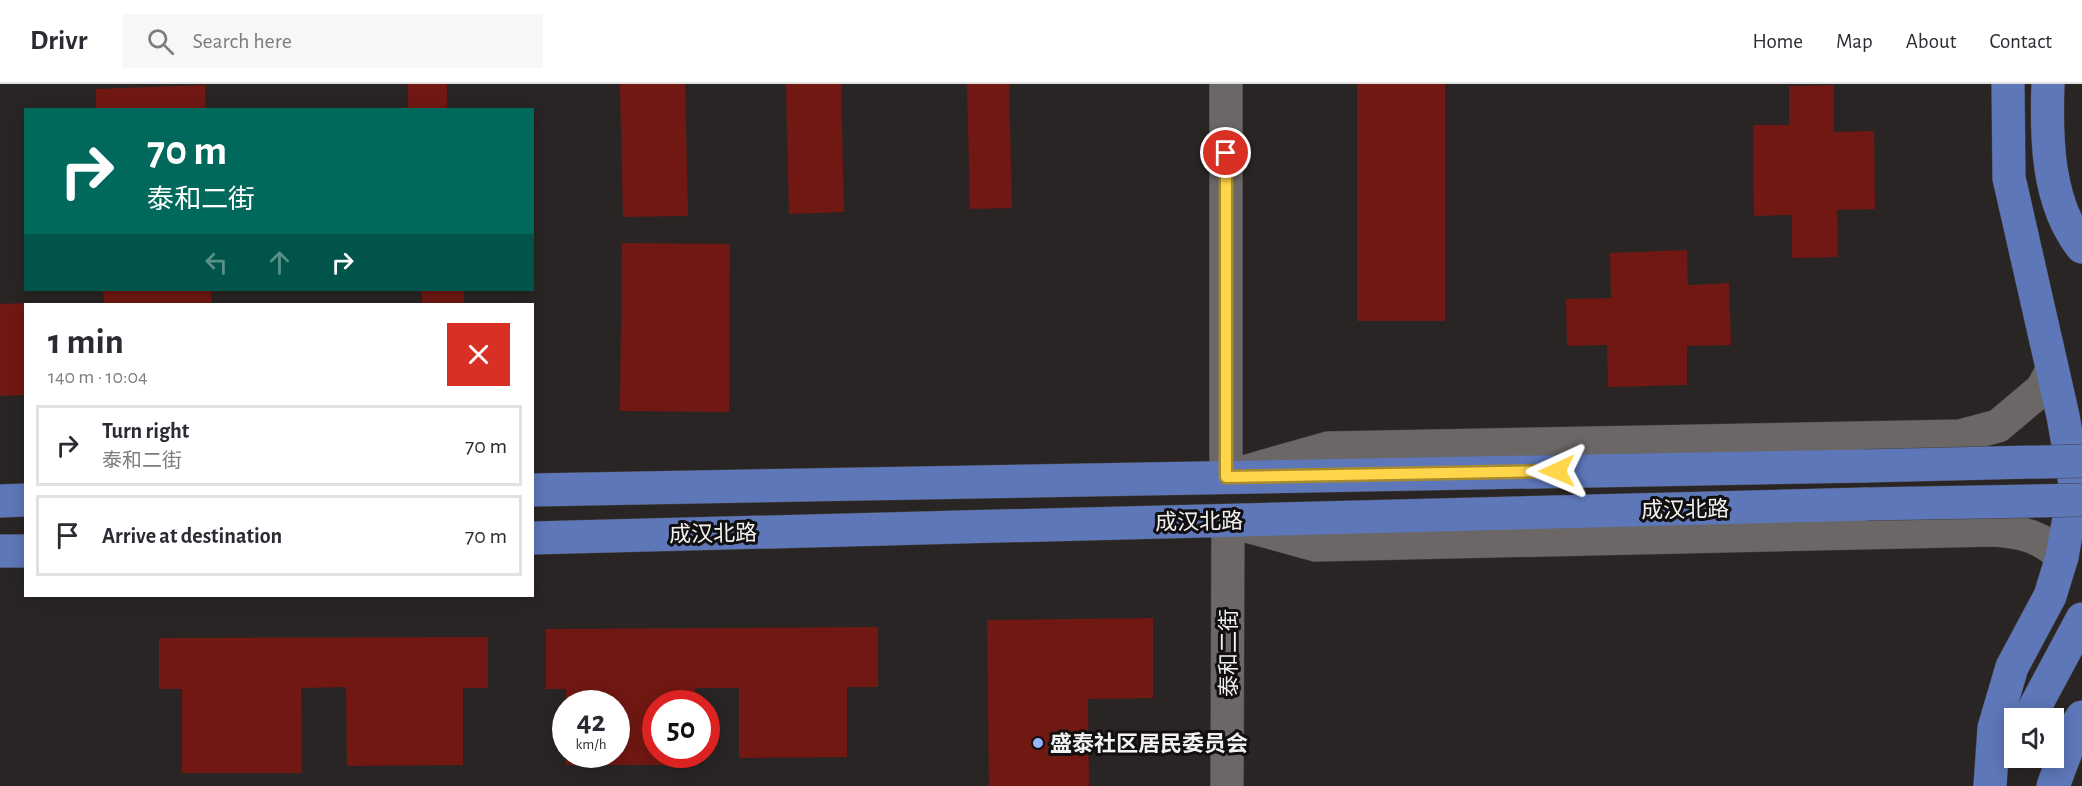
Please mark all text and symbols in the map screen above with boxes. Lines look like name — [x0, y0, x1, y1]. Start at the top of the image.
search box — [123, 14, 543, 68]
icon: search — [144, 25, 177, 58]
text: Drivr — [30, 27, 87, 55]
text: Search here — [192, 30, 292, 52]
text: Home — [1752, 31, 1803, 52]
text: Map — [1836, 31, 1873, 52]
text: About — [1906, 31, 1956, 52]
text: Contact — [1989, 31, 2052, 52]
pin — [1200, 127, 1251, 178]
text: 70 m — [147, 130, 227, 172]
icon: right — [48, 132, 126, 210]
icon: arrive — [1209, 136, 1242, 169]
text: 泰和二街 — [147, 186, 255, 213]
icon: left — [200, 246, 233, 279]
icon: ahead — [263, 246, 296, 279]
icon: right — [326, 246, 359, 279]
button: close — [447, 323, 510, 386]
text: 1 min — [48, 324, 124, 360]
text: 140 m · 10:04 — [48, 367, 148, 387]
text: Turn right — [102, 420, 189, 442]
icon: right — [51, 429, 84, 462]
text: 70 m — [465, 435, 507, 457]
position arrow — [1525, 439, 1589, 503]
text: 泰和二街 — [102, 451, 182, 471]
street label: 成汉北路 — [1641, 497, 1729, 522]
street label: 成汉北路 — [1155, 509, 1243, 534]
icon: arrive — [51, 519, 84, 552]
street label: 成汉北路 — [669, 521, 757, 546]
text: Arrive at destination — [102, 525, 282, 547]
text: 70 m — [465, 525, 507, 547]
street label: 泰和二街 — [1217, 609, 1240, 697]
speed limit sign: 50 — [642, 690, 720, 768]
text: 42 — [576, 707, 606, 737]
map controls — [2004, 708, 2064, 768]
button: sound — [2004, 708, 2064, 768]
place label: 盛泰社区居民委员会 — [1050, 732, 1248, 755]
marker: 盛泰社区居民委员会 — [1031, 736, 1045, 750]
text: km/h — [576, 737, 606, 752]

